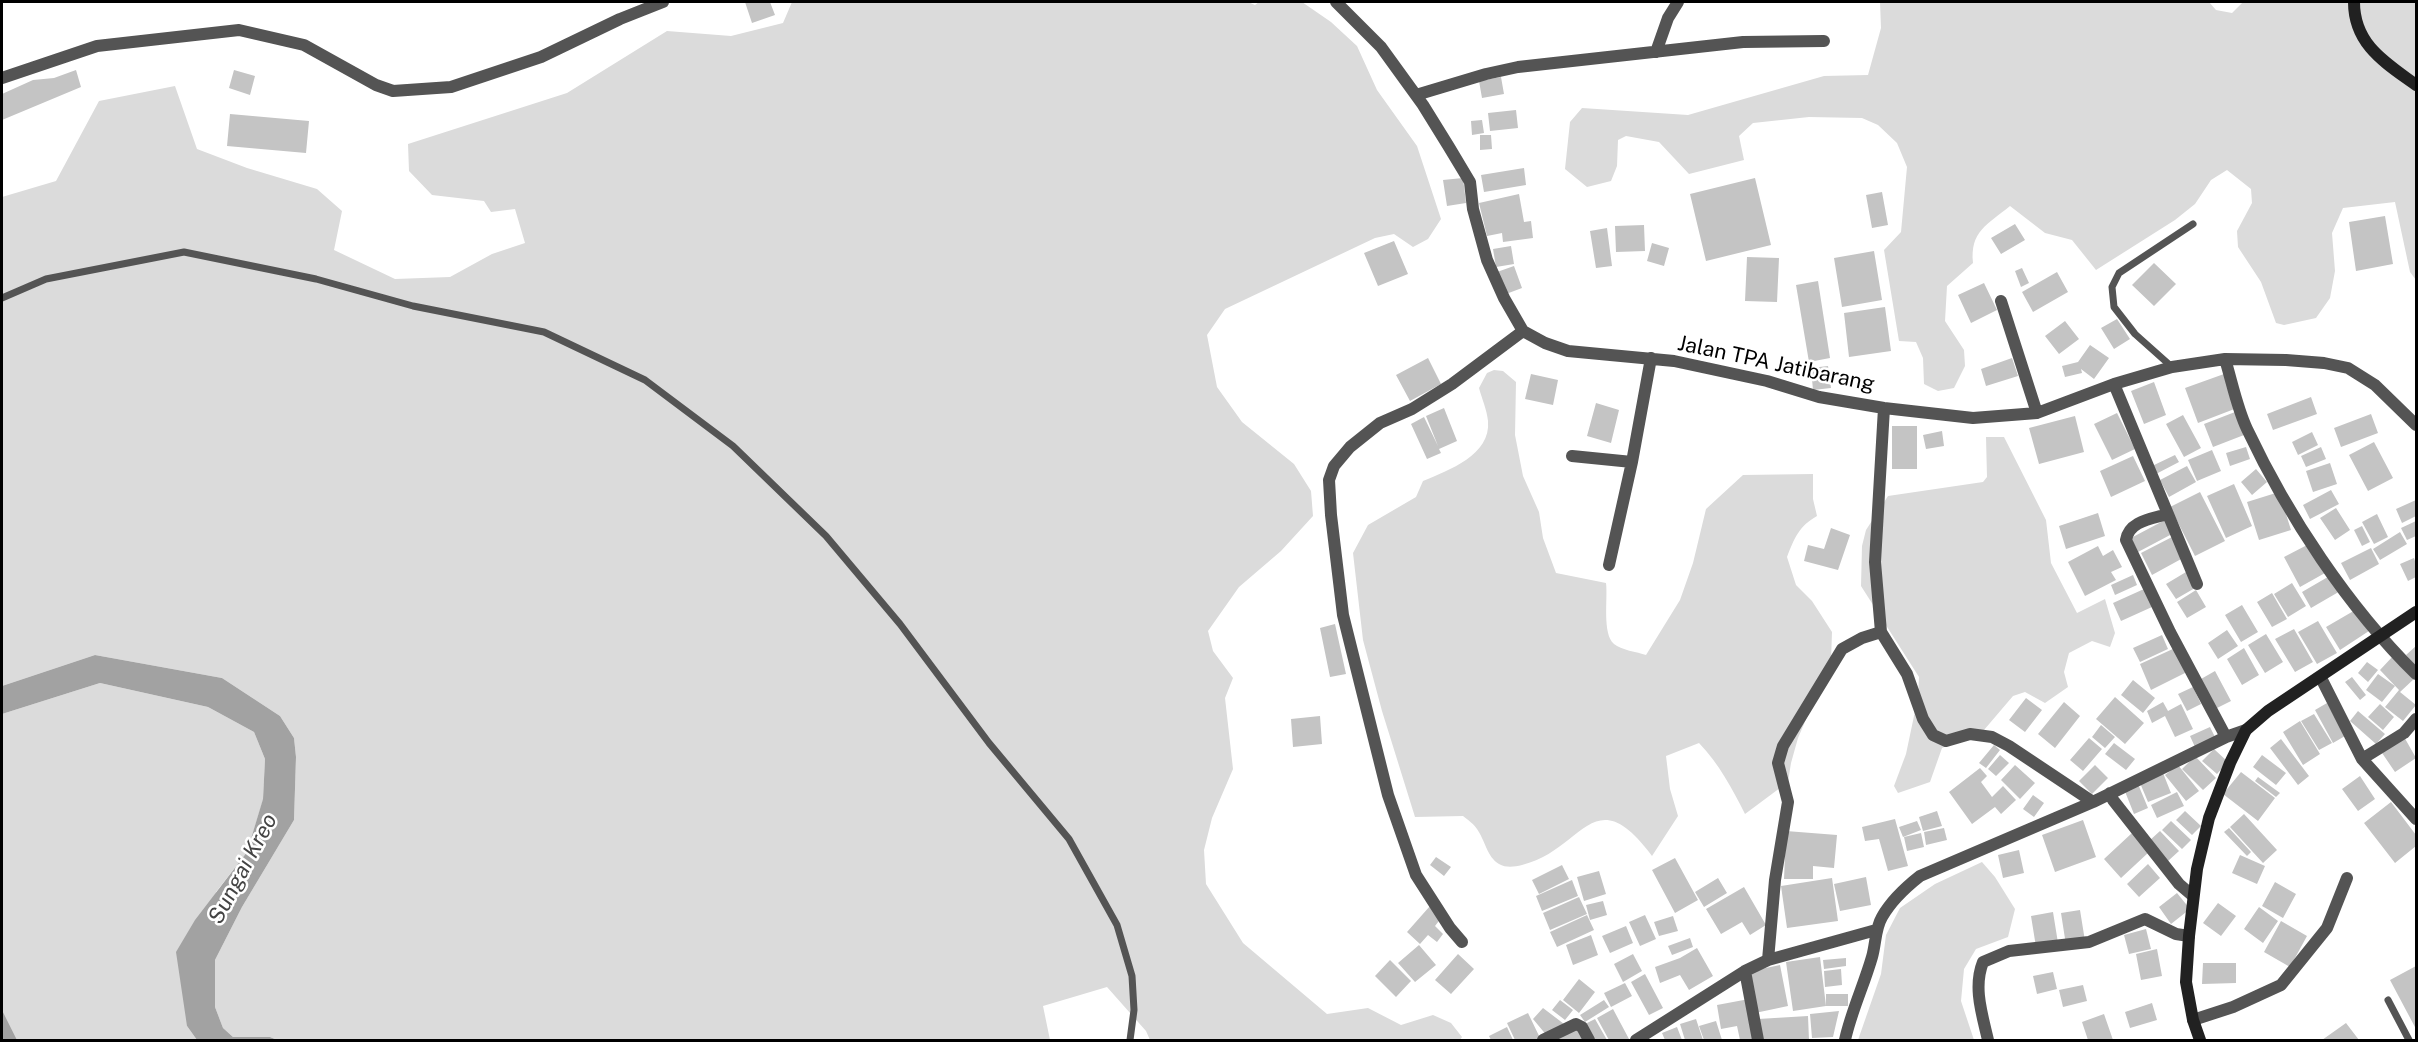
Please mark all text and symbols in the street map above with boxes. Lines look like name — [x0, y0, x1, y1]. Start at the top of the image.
street label: Jalan TPA Jatibarang — [1675, 331, 1877, 397]
water label: Sungai Kreo — [203, 809, 283, 929]

